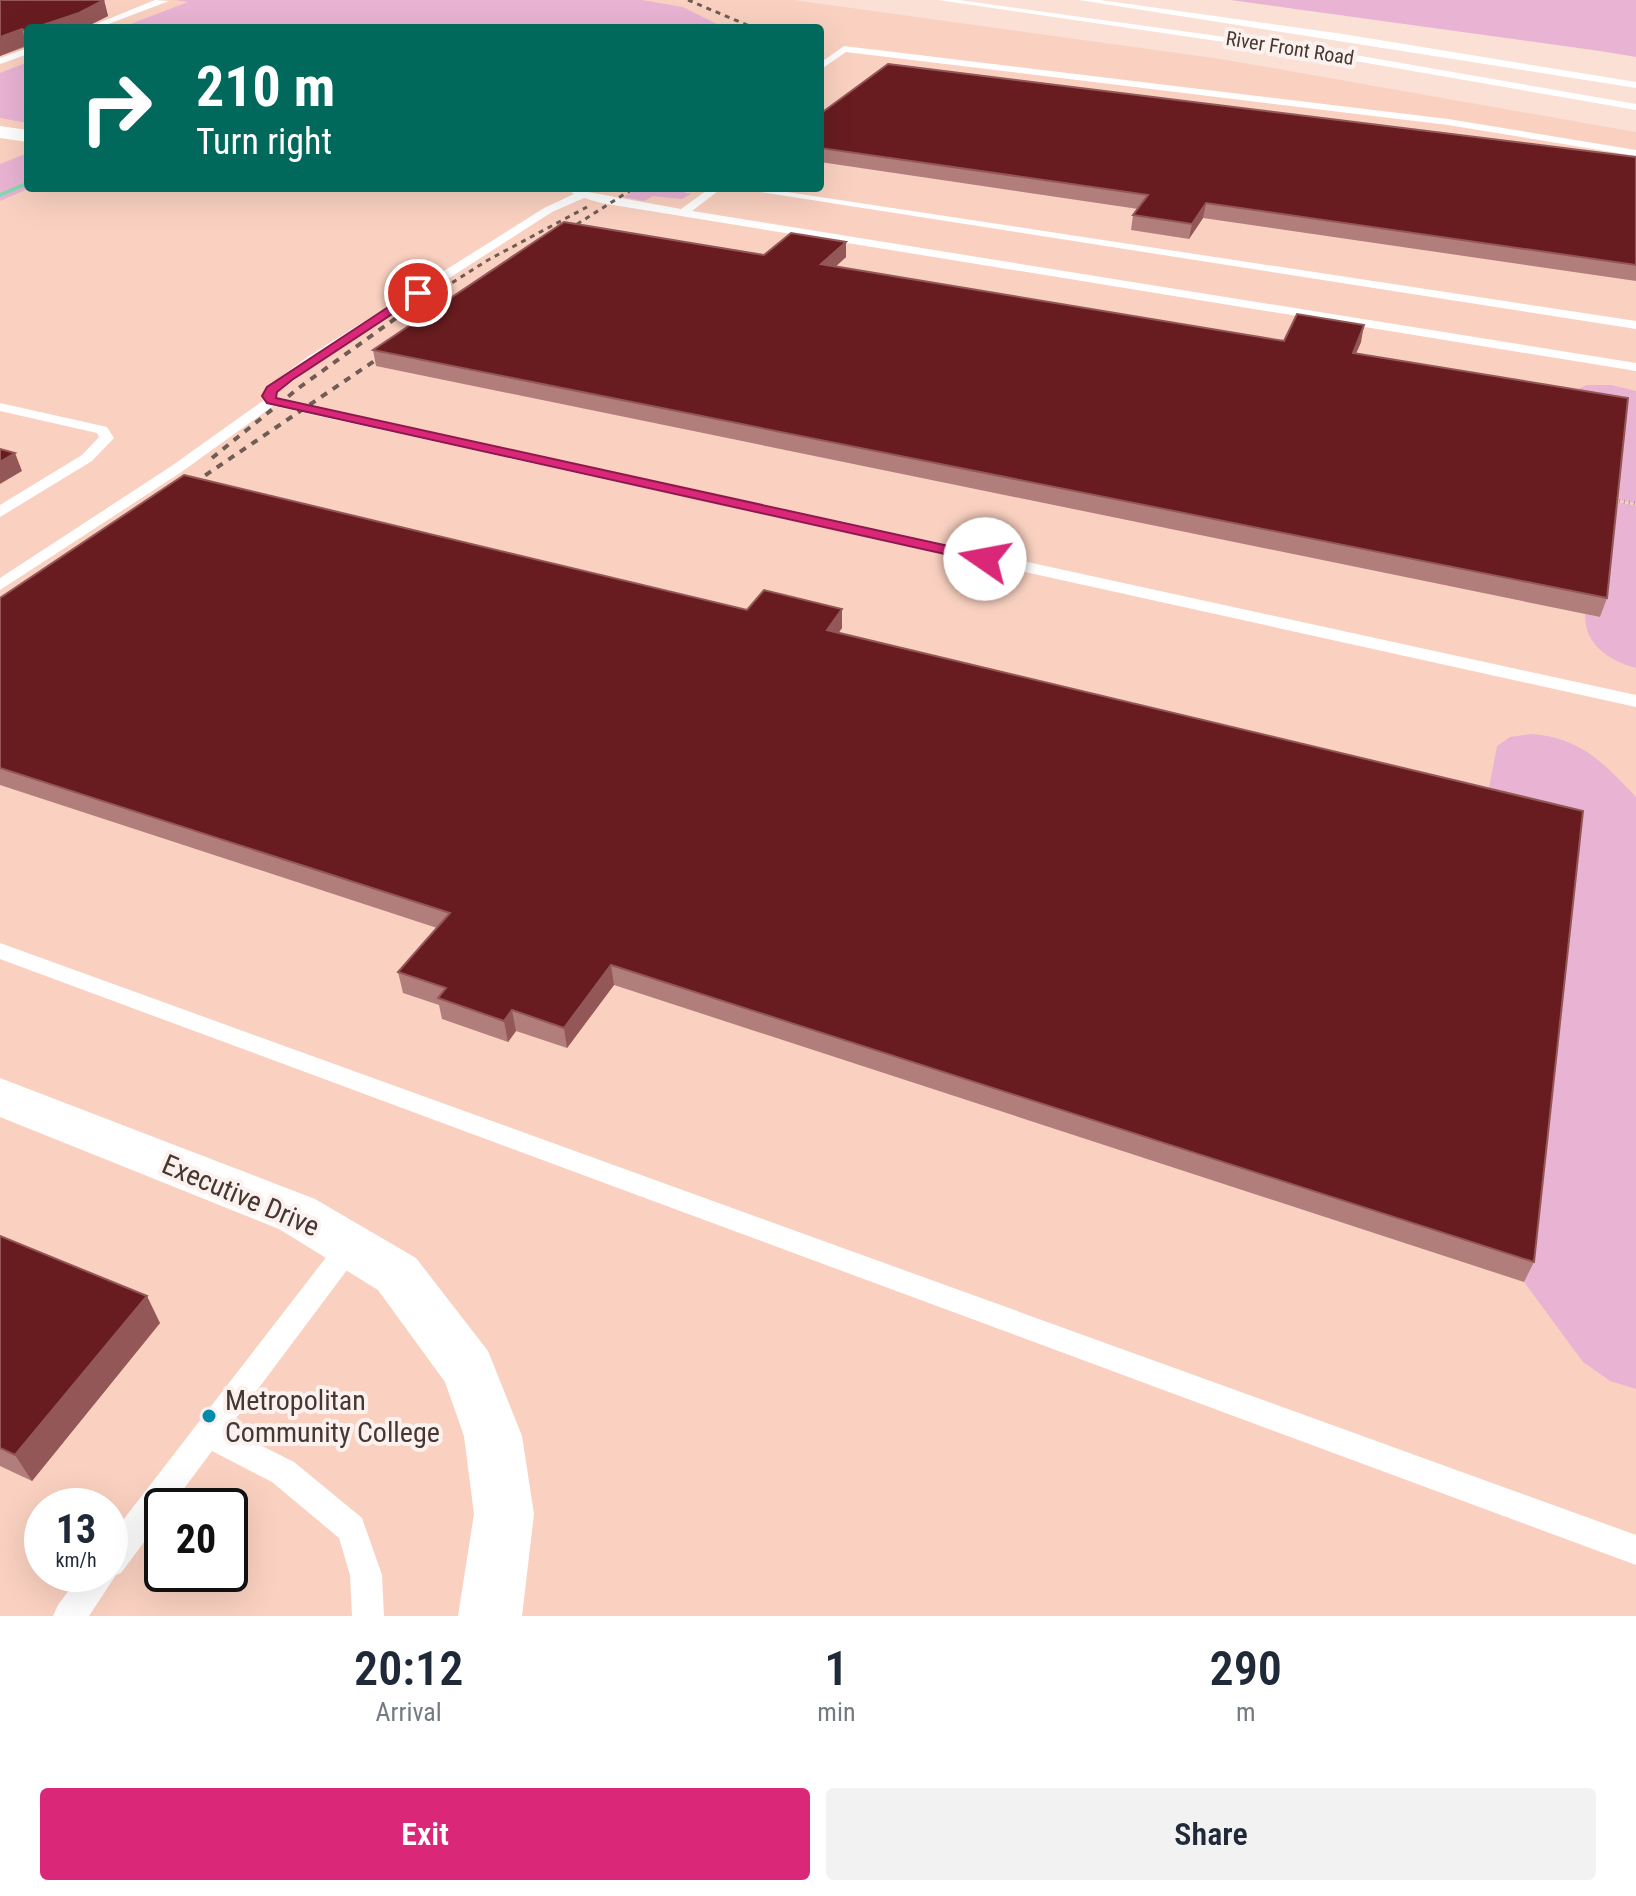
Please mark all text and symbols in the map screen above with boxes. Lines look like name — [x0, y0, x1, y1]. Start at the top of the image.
street label: River Front Road — [1224, 26, 1356, 70]
text: 210 m — [196, 54, 335, 120]
icon: right — [64, 56, 168, 160]
text: Turn right — [196, 121, 332, 163]
pin — [384, 259, 452, 327]
icon: arrive — [396, 271, 440, 315]
position arrow — [943, 517, 1027, 601]
street label: Executive Drive — [157, 1148, 324, 1243]
place label: Metropolitan Community College — [225, 1384, 440, 1449]
marker: Metropolitan Community College — [200, 1407, 218, 1425]
speed limit sign: 20 — [144, 1488, 248, 1592]
text: 13 — [56, 1506, 96, 1553]
text: km/h — [55, 1548, 97, 1572]
text: 20:12 — [354, 1640, 463, 1697]
text: 1 — [824, 1640, 848, 1697]
text: 290 — [1210, 1640, 1282, 1697]
text: Arrival — [376, 1697, 442, 1727]
text: min — [817, 1697, 855, 1727]
text: m — [1236, 1697, 1256, 1727]
button: Exit — [40, 1788, 810, 1880]
button: Share — [826, 1788, 1596, 1880]

